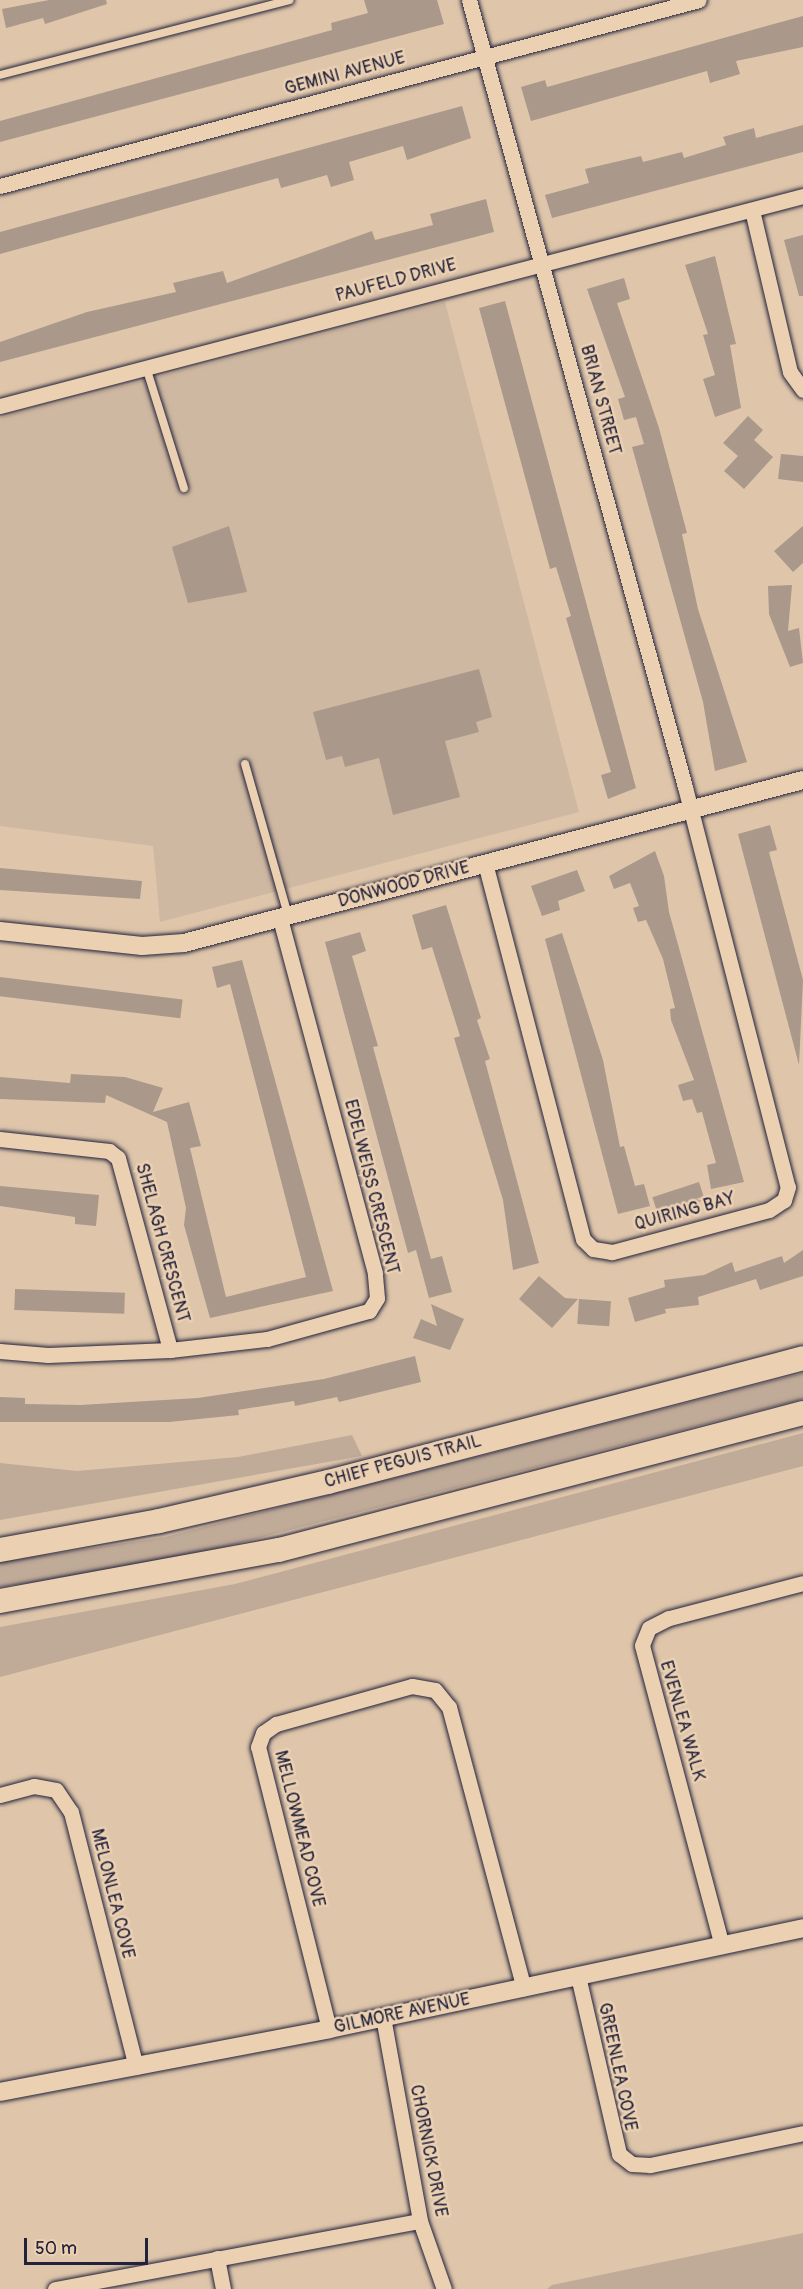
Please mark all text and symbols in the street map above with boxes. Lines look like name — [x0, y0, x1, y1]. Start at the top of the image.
street label: GEMINI AVENUE — [282, 48, 408, 100]
street label: PAUFELD DRIVE — [333, 255, 459, 307]
street label: BRIAN STREET — [575, 343, 625, 457]
street label: DONWOOD DRIVE — [336, 857, 472, 913]
street label: EDELWEISS CRESCENT — [339, 1097, 403, 1277]
street label: SHELAGH CRESCENT — [130, 1161, 194, 1325]
street label: QUIRING BAY — [632, 1188, 738, 1236]
street label: CHIEF PEGUIS TRAIL — [322, 1431, 484, 1493]
street label: EVENLEA WALK — [655, 1658, 709, 1784]
street label: MELLOWMEAD COVE — [269, 1748, 329, 1910]
street label: MELONLEA COVE — [85, 1827, 139, 1961]
street label: GILMORE AVENUE — [332, 1989, 472, 2039]
street label: GREENLEA COVE — [593, 2001, 641, 2133]
street label: CHORNICK DRIVE — [405, 2083, 451, 2219]
scale bar — [27, 2226, 152, 2264]
text: 50 m — [35, 2237, 77, 2260]

